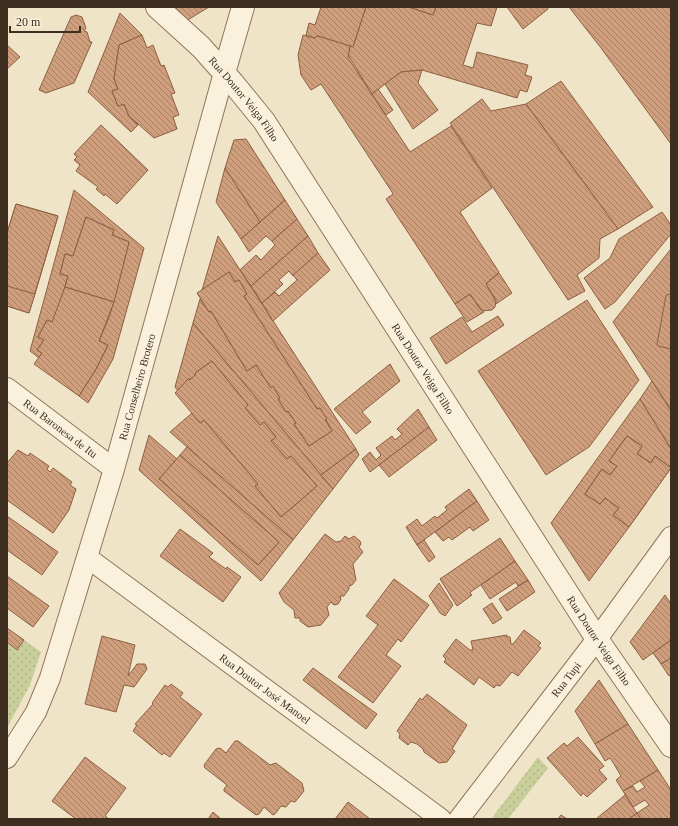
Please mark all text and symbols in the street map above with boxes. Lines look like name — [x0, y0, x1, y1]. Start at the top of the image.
scale bar — [10, 8, 80, 34]
text: 20 m — [16, 15, 41, 29]
street label: Rua Doutor Veiga Filho — [206, 54, 282, 144]
street label: Rua Doutor Veiga Filho — [390, 321, 457, 417]
street label: Rua Conselheiro Brotero — [116, 332, 157, 441]
street label: Rua Baronesa de Itu — [21, 397, 100, 461]
street label: Rua Doutor Veiga Filho — [565, 594, 634, 688]
street label: Rua Doutor José Manoel — [217, 651, 313, 726]
street label: Rua Tupi — [549, 660, 583, 699]

